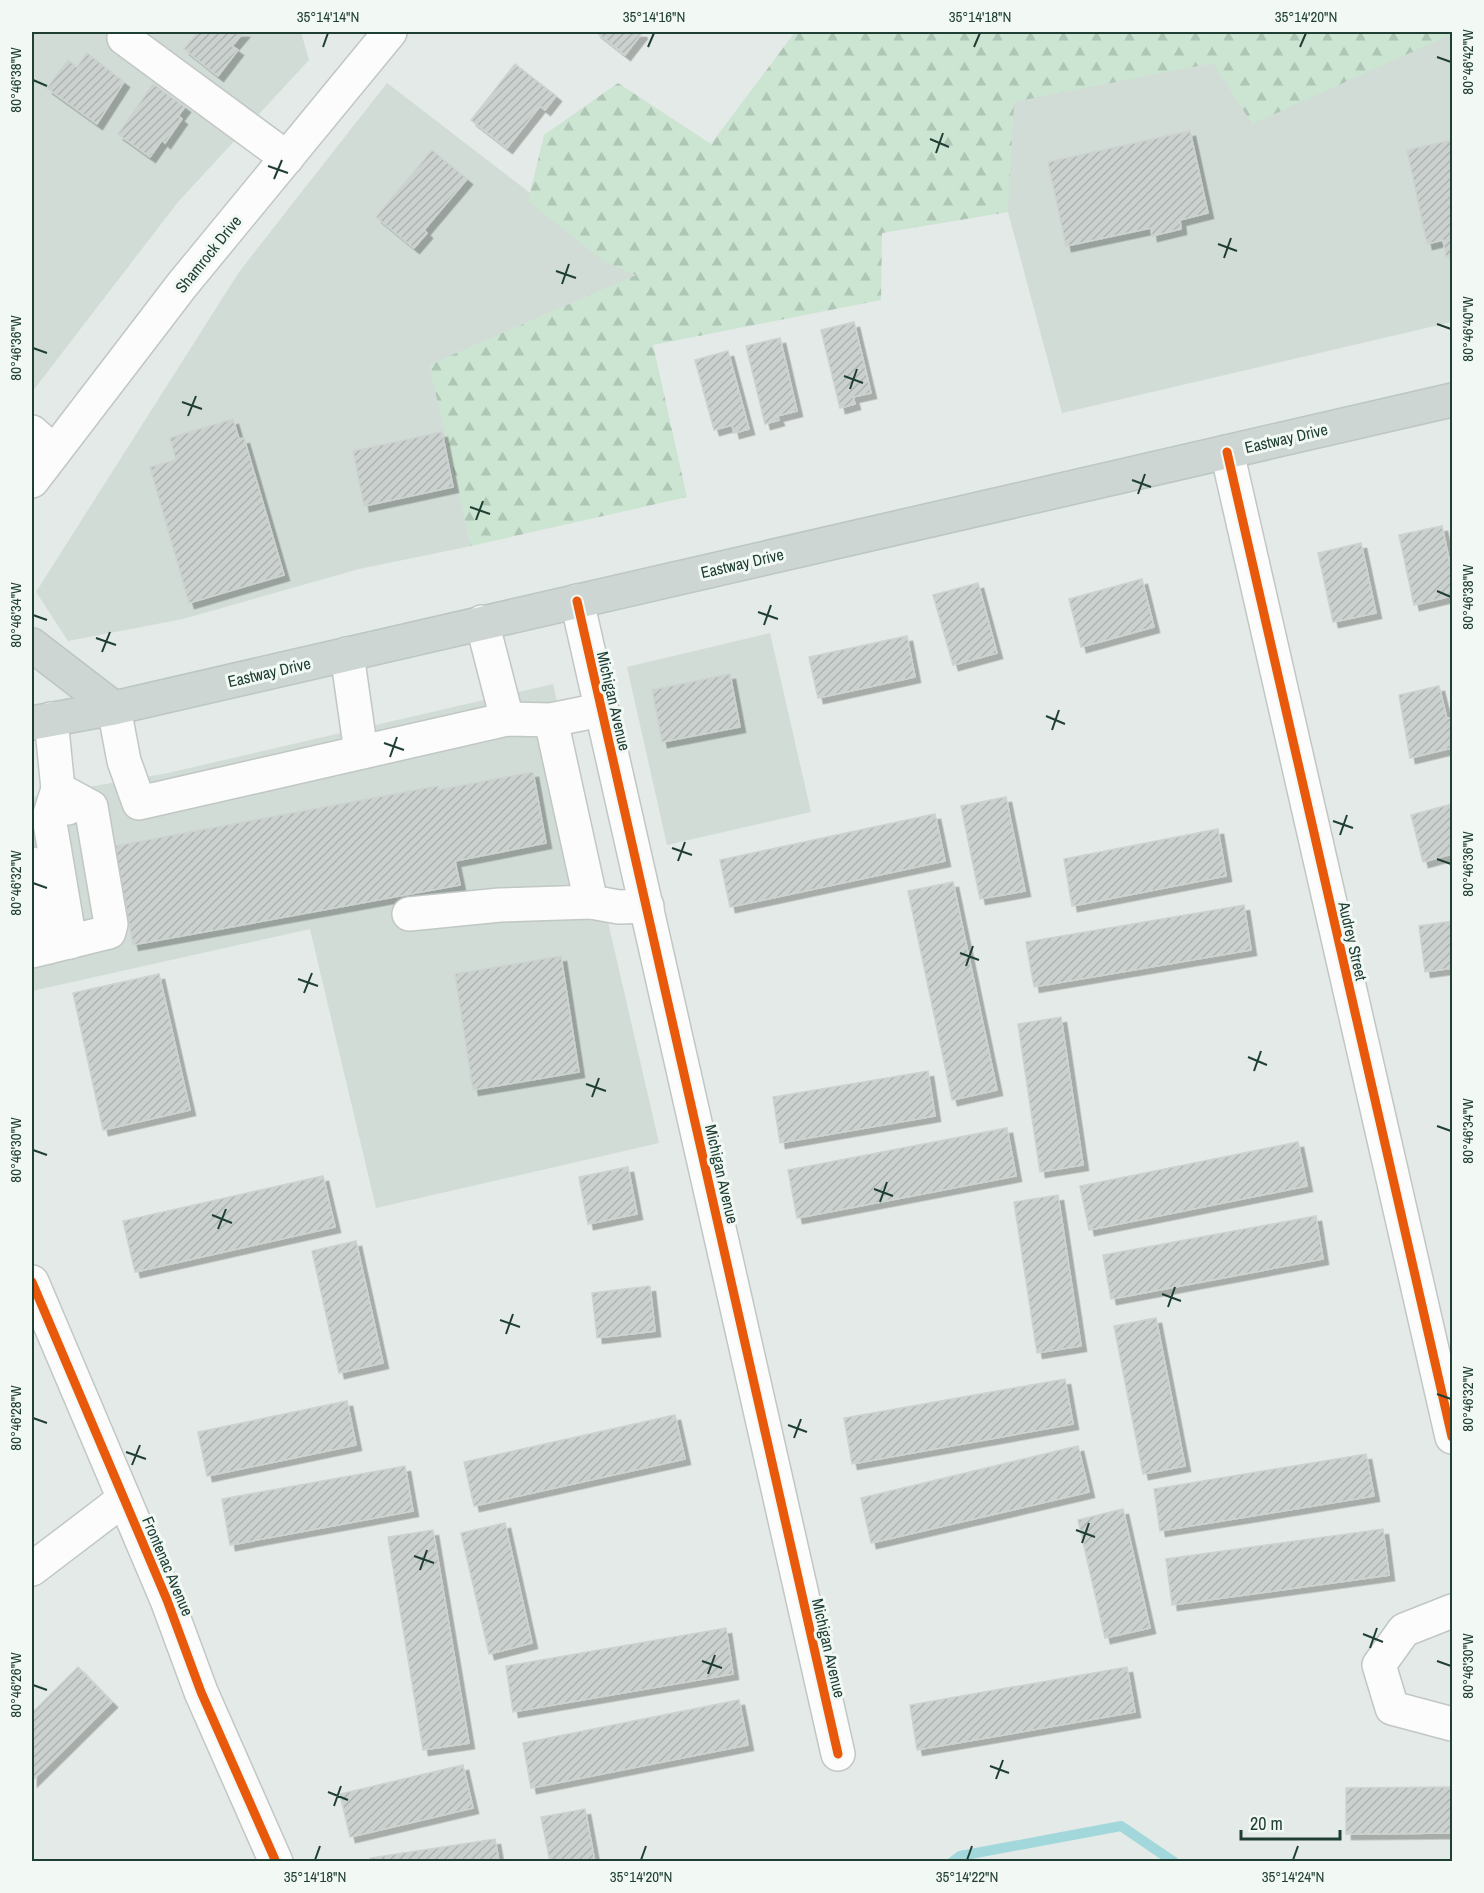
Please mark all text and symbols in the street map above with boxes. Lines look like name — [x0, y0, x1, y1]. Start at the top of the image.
text: 35°14'14"N — [297, 6, 359, 27]
text: 35°14'16"N — [623, 6, 685, 27]
text: 35°14'18"N — [949, 6, 1011, 27]
text: 35°14'20"N — [1275, 6, 1337, 27]
text: 80°46'42"W — [1457, 29, 1478, 95]
text: 80°46'38"W — [5, 47, 26, 113]
street label: Shamrock Drive — [170, 211, 246, 297]
text: 80°46'40"W — [1457, 296, 1478, 362]
text: 80°46'36"W — [5, 315, 26, 381]
street label: Eastway Drive — [1242, 418, 1330, 458]
street label: Eastway Drive — [698, 543, 786, 583]
text: 80°46'38"W — [1457, 564, 1478, 630]
text: 80°46'34"W — [5, 582, 26, 648]
street label: Michigan Avenue — [592, 649, 636, 753]
street label: Eastway Drive — [225, 652, 313, 692]
text: 80°46'36"W — [1457, 831, 1478, 897]
text: 80°46'32"W — [5, 850, 26, 916]
street label: Audrey Street — [1333, 898, 1373, 983]
text: 80°46'34"W — [1457, 1098, 1478, 1164]
text: 80°46'30"W — [5, 1117, 26, 1183]
street label: Michigan Avenue — [700, 1122, 744, 1226]
text: 80°46'32"W — [1457, 1366, 1478, 1432]
text: 80°46'28"W — [5, 1385, 26, 1451]
street label: Frontenac Avenue — [137, 1513, 199, 1619]
street label: Michigan Avenue — [807, 1596, 851, 1700]
text: 80°46'30"W — [1457, 1633, 1478, 1699]
text: 80°46'26"W — [5, 1652, 26, 1718]
scale bar — [1241, 1803, 1340, 1841]
text: 20 m — [1250, 1811, 1283, 1836]
text: 35°14'18"N — [284, 1866, 346, 1887]
text: 35°14'20"N — [610, 1866, 672, 1887]
text: 35°14'22"N — [936, 1866, 998, 1887]
text: 35°14'24"N — [1262, 1866, 1324, 1887]

